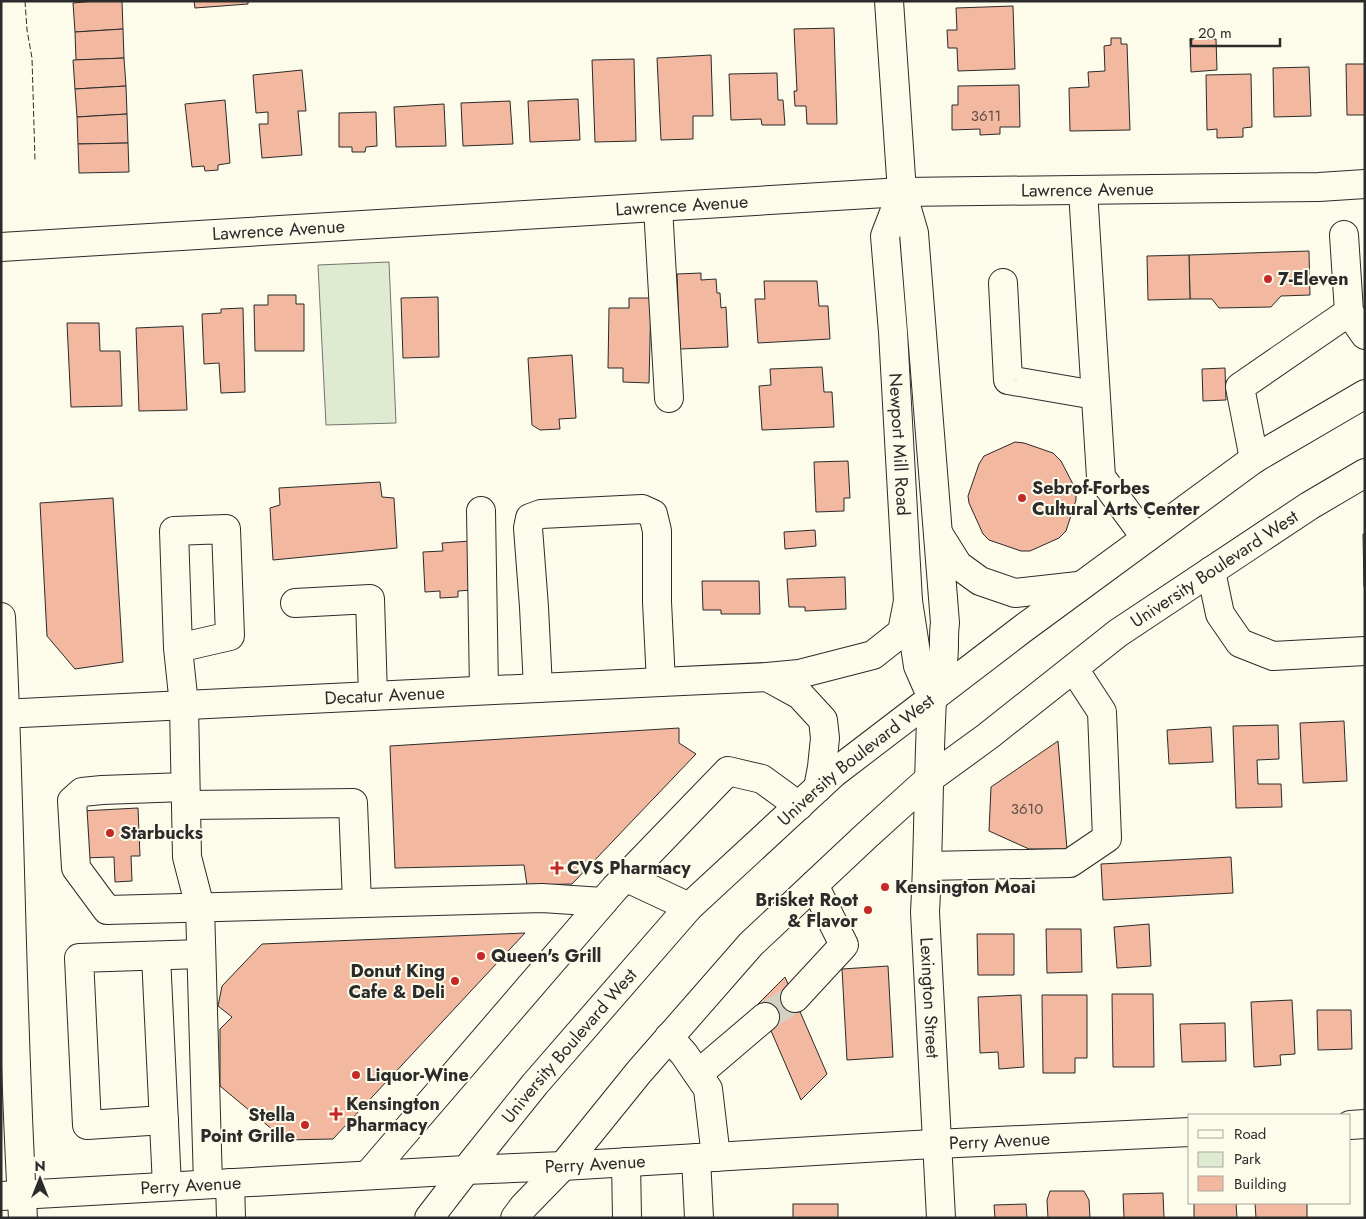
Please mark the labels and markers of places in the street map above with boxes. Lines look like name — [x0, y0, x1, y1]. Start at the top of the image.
place label: 7-Eleven — [1278, 266, 1349, 292]
marker: 7-Eleven — [1262, 273, 1274, 285]
place label: Sebrof-Forbes Cultural Arts Center — [1032, 475, 1201, 522]
marker: Sebrof-Forbes Cultural Arts Center — [1016, 492, 1028, 504]
place label: Starbucks — [120, 820, 203, 846]
marker: Starbucks — [104, 827, 116, 839]
place label: CVS Pharmacy — [567, 855, 691, 881]
marker: CVS Pharmacy — [551, 862, 563, 874]
place label: Kensington Moai — [895, 874, 1036, 900]
marker: Kensington Moai — [879, 881, 891, 893]
place label: Brisket Root & Flavor — [755, 887, 859, 934]
marker: Brisket Root & Flavor — [862, 904, 874, 916]
place label: Queen's Grill — [491, 943, 601, 969]
marker: Queen's Grill — [475, 950, 487, 962]
place label: Donut King Cafe & Deli — [349, 958, 445, 1005]
marker: Donut King Cafe & Deli — [449, 975, 461, 987]
place label: Liquor-Wine — [366, 1062, 469, 1088]
marker: Liquor-Wine — [350, 1069, 362, 1081]
place label: Kensington Pharmacy — [346, 1091, 440, 1138]
place label: Stella Point Grille — [200, 1102, 295, 1149]
marker: Kensington Pharmacy — [330, 1108, 342, 1120]
marker: Stella Point Grille — [299, 1119, 311, 1131]

